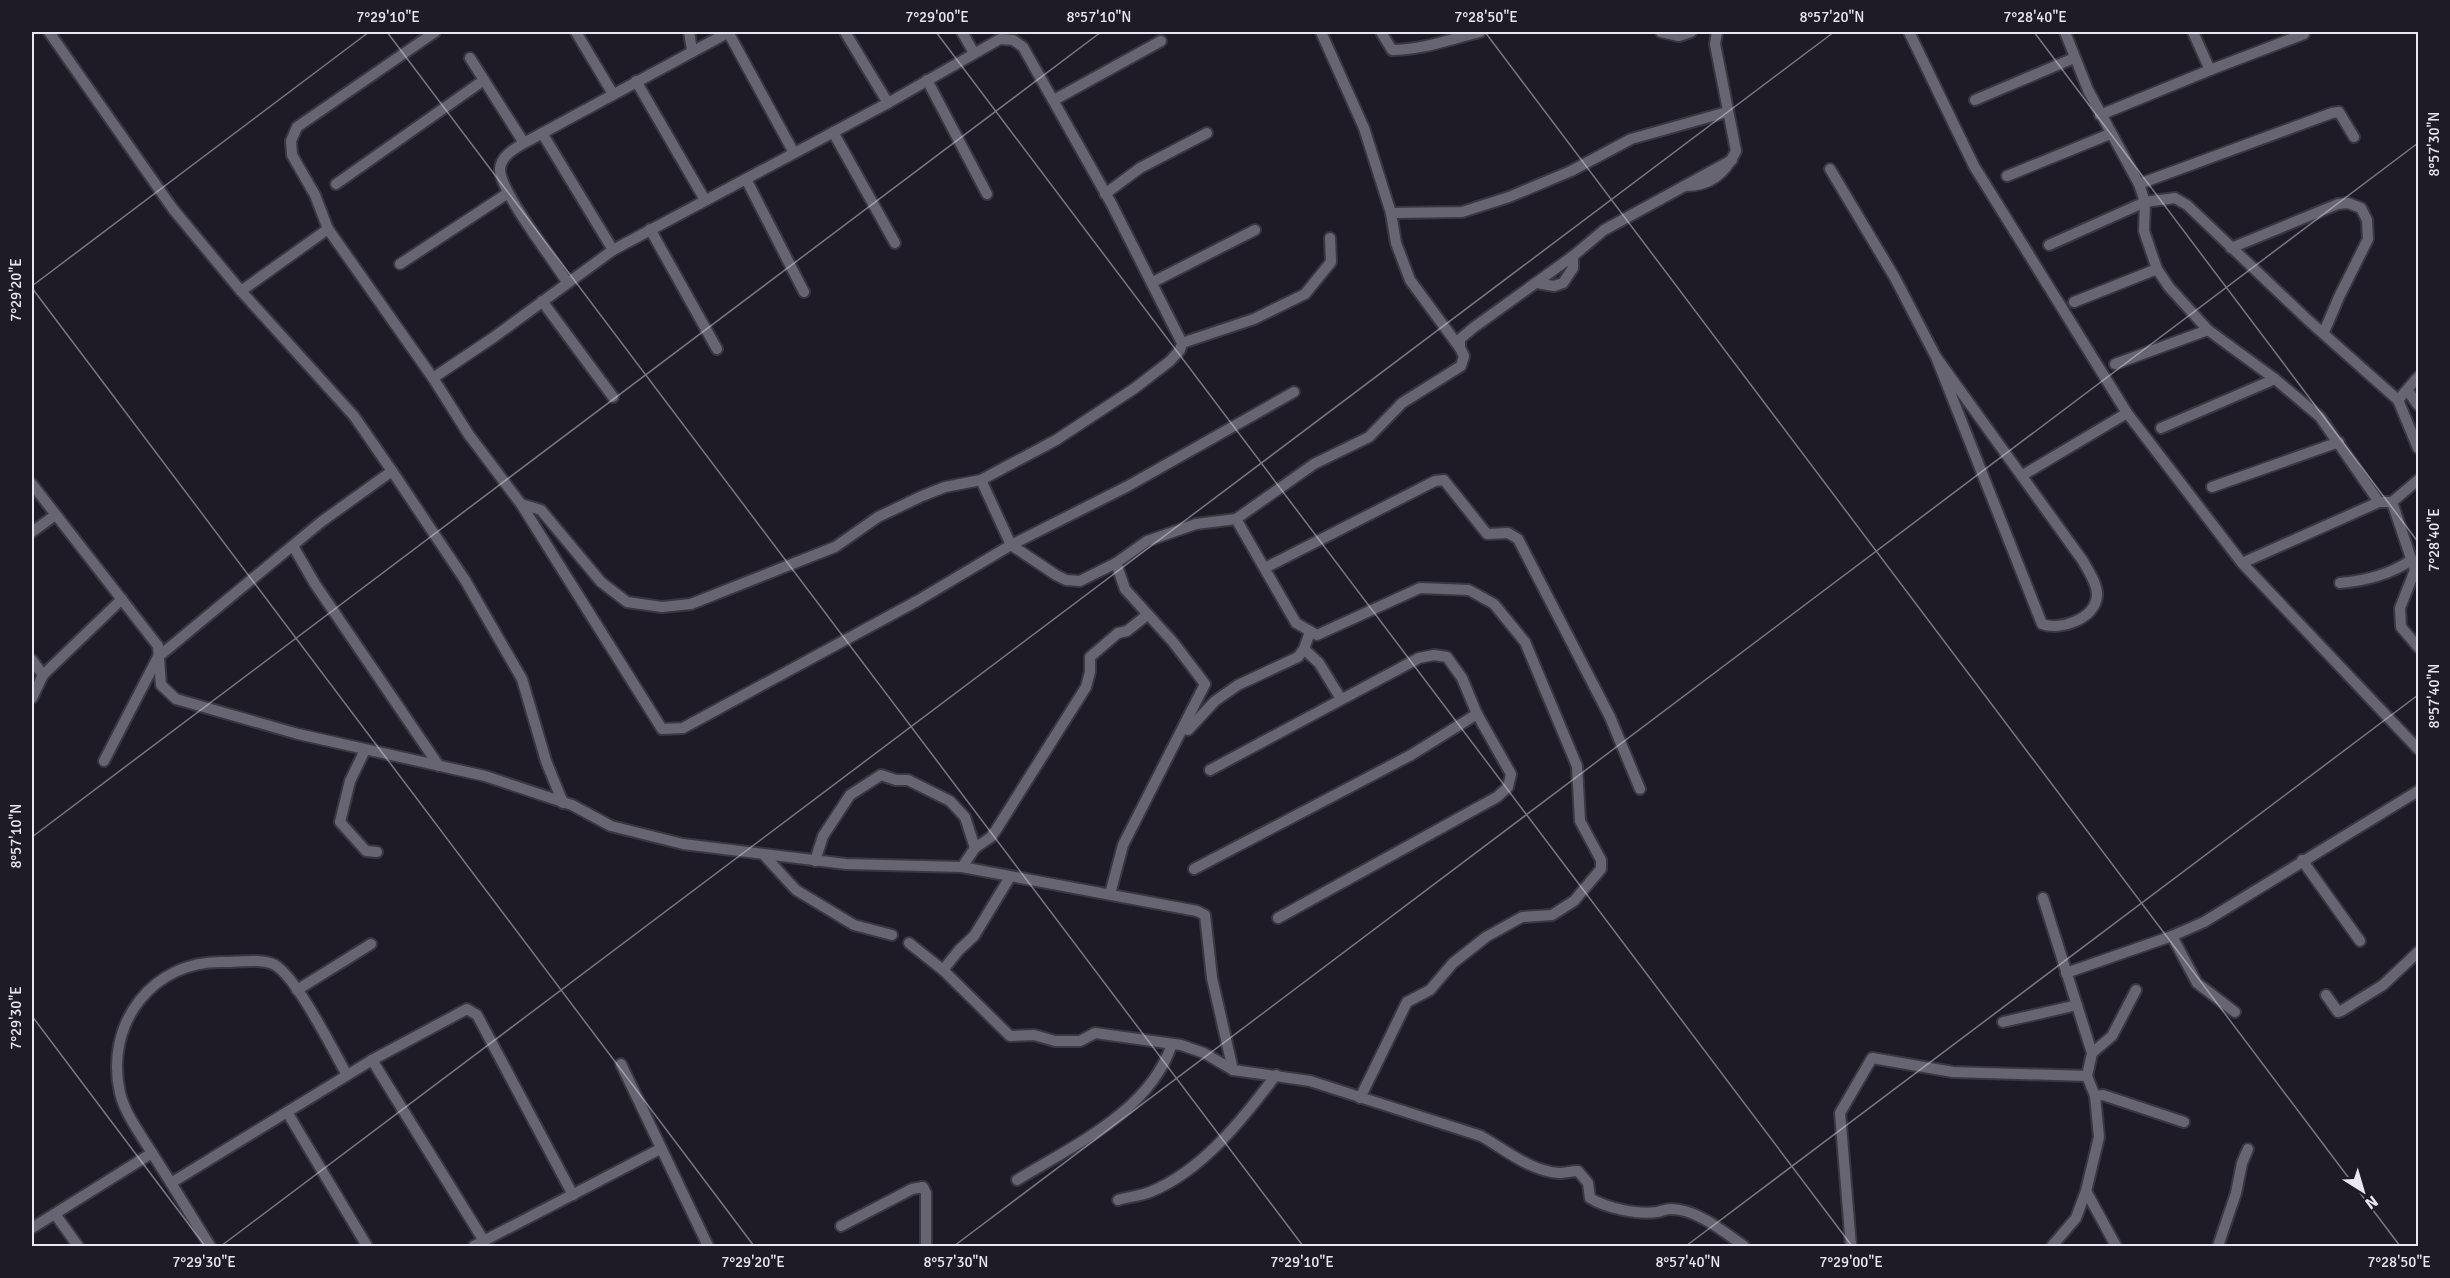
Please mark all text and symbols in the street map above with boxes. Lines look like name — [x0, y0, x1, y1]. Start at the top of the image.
text: 7°29'10"E — [356, 8, 420, 26]
text: 7°29'00"E — [905, 8, 969, 26]
text: 8°57'10"N — [1066, 8, 1132, 26]
text: 7°28'50"E — [1454, 8, 1518, 26]
text: 8°57'20"N — [1799, 8, 1865, 26]
text: 7°28'40"E — [2003, 8, 2067, 26]
text: 8°57'30"N — [2425, 111, 2443, 177]
text: 7°29'20"E — [7, 258, 25, 322]
text: 7°28'40"E — [2425, 508, 2443, 572]
text: 8°57'40"N — [2425, 663, 2443, 729]
text: 8°57'10"N — [7, 803, 25, 869]
text: 7°29'30"E — [7, 986, 25, 1050]
north arrow — [2333, 1161, 2393, 1221]
text: N — [2361, 1191, 2382, 1214]
text: 7°29'30"E — [172, 1253, 236, 1271]
text: 7°29'20"E — [721, 1253, 785, 1271]
text: 8°57'30"N — [923, 1253, 989, 1271]
text: 7°29'10"E — [1270, 1253, 1334, 1271]
text: 8°57'40"N — [1655, 1253, 1721, 1271]
text: 7°29'00"E — [1819, 1253, 1883, 1271]
text: 7°28'50"E — [2367, 1253, 2431, 1271]

